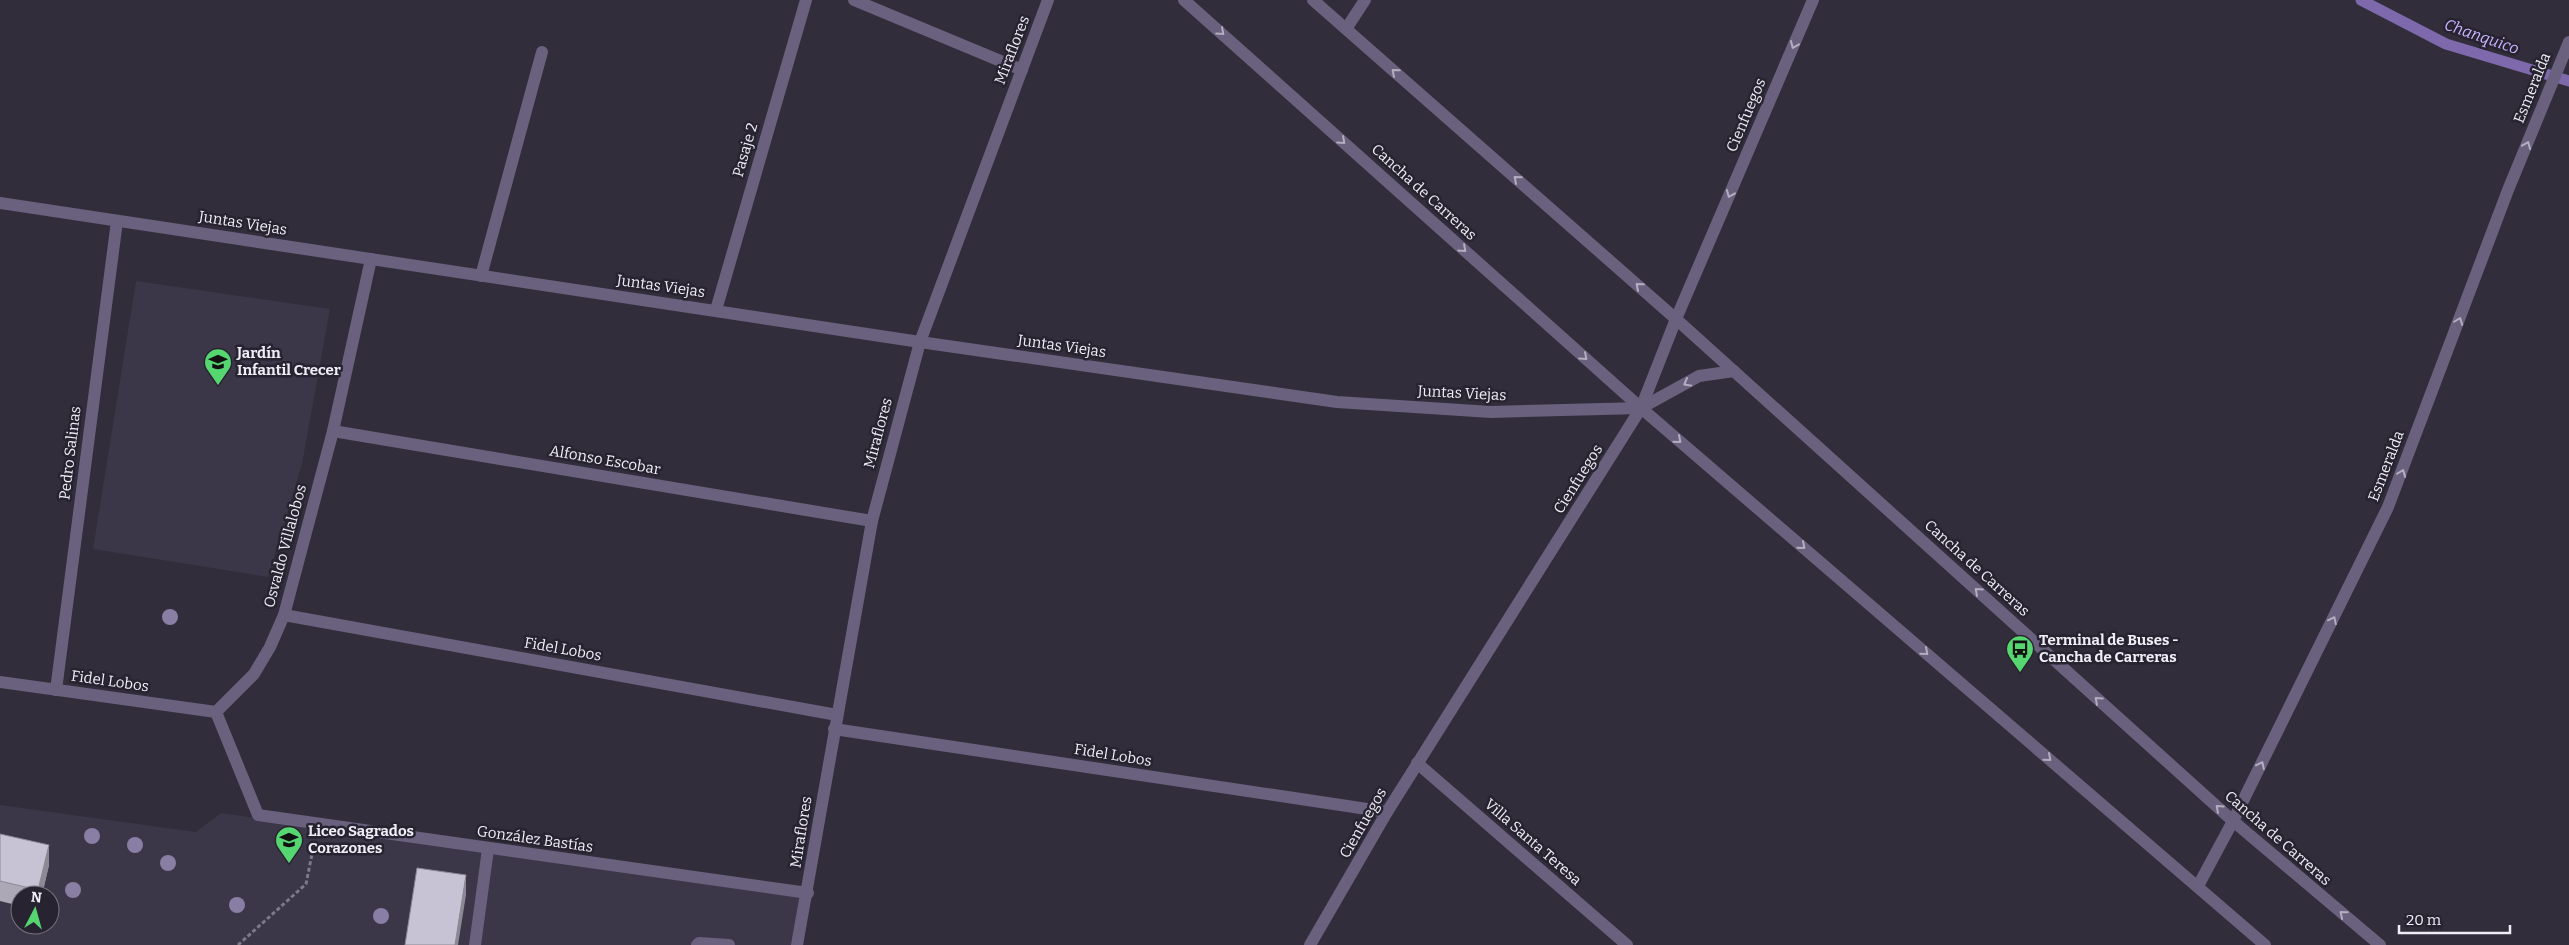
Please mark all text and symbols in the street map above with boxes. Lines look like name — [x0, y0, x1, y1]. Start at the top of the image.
street label: Miraflores — [991, 13, 1033, 87]
water label: Chanquico — [2442, 15, 2522, 58]
one-way arrow — [1215, 27, 1224, 36]
one-way arrow — [1790, 40, 1801, 49]
street label: Esmeralda — [2510, 50, 2554, 126]
one-way arrow — [1392, 69, 1401, 78]
street label: Cienfuegos — [1722, 76, 1770, 154]
street label: Pasaje 2 — [729, 121, 761, 179]
one-way arrow — [1337, 135, 1346, 144]
street label: Cancha de Carreras — [1368, 140, 1480, 244]
one-way arrow — [2521, 141, 2531, 150]
one-way arrow — [1514, 176, 1523, 185]
one-way arrow — [1725, 189, 1736, 198]
street label: Juntas Viejas — [197, 207, 288, 239]
one-way arrow — [1458, 243, 1467, 252]
street label: Juntas Viejas — [615, 271, 706, 301]
one-way arrow — [1636, 283, 1645, 292]
one-way arrow — [2453, 317, 2463, 325]
street label: Juntas Viejas — [1016, 331, 1107, 361]
place label: Jardín Infantil Crecer — [236, 344, 341, 379]
school or university icon: Jardín Infantil Crecer — [203, 347, 233, 386]
one-way arrow — [1579, 351, 1588, 360]
one-way arrow — [1684, 376, 1693, 386]
street label: Juntas Viejas — [1416, 382, 1507, 404]
street label: Miraflores — [860, 396, 896, 470]
street label: Pedro Salinas — [55, 405, 85, 501]
street label: Esmeralda — [2364, 428, 2408, 504]
one-way arrow — [1673, 434, 1682, 443]
street label: Alfonso Escobar — [548, 441, 662, 479]
street label: Cienfuegos — [1550, 441, 1606, 517]
one-way arrow — [2396, 469, 2406, 477]
street label: Osvaldo Villalobos — [260, 482, 310, 610]
street label: Cancha de Carreras — [1921, 516, 2033, 620]
one-way arrow — [1796, 540, 1805, 549]
one-way arrow — [1974, 587, 1983, 596]
one-way arrow — [2327, 616, 2337, 625]
place label: Terminal de Buses - Cancha de Carreras — [2039, 631, 2179, 666]
street label: Fidel Lobos — [523, 633, 603, 665]
bus stop icon: Terminal de Buses - Cancha de Carreras — [2005, 634, 2035, 673]
one-way arrow — [1919, 646, 1928, 655]
street label: Fidel Lobos — [70, 667, 150, 695]
one-way arrow — [2095, 696, 2104, 705]
street label: Fidel Lobos — [1073, 740, 1153, 770]
one-way arrow — [2043, 752, 2052, 761]
one-way arrow — [2255, 762, 2265, 771]
street label: Cienfuegos — [1336, 785, 1390, 861]
street label: Cancha de Carreras — [2221, 787, 2335, 889]
street label: Miraflores — [786, 795, 816, 869]
street label: Villa Santa Teresa — [1481, 795, 1585, 889]
one-way arrow — [2215, 805, 2224, 814]
place label: Liceo Sagrados Corazones — [308, 822, 414, 857]
street label: González Bastías — [476, 822, 594, 856]
school or university icon: Liceo Sagrados Corazones — [274, 825, 304, 864]
north arrow — [10, 885, 60, 935]
text: N — [30, 889, 43, 907]
scale bar — [2399, 902, 2510, 934]
one-way arrow — [2339, 910, 2348, 919]
text: 20 m — [2406, 911, 2442, 929]

